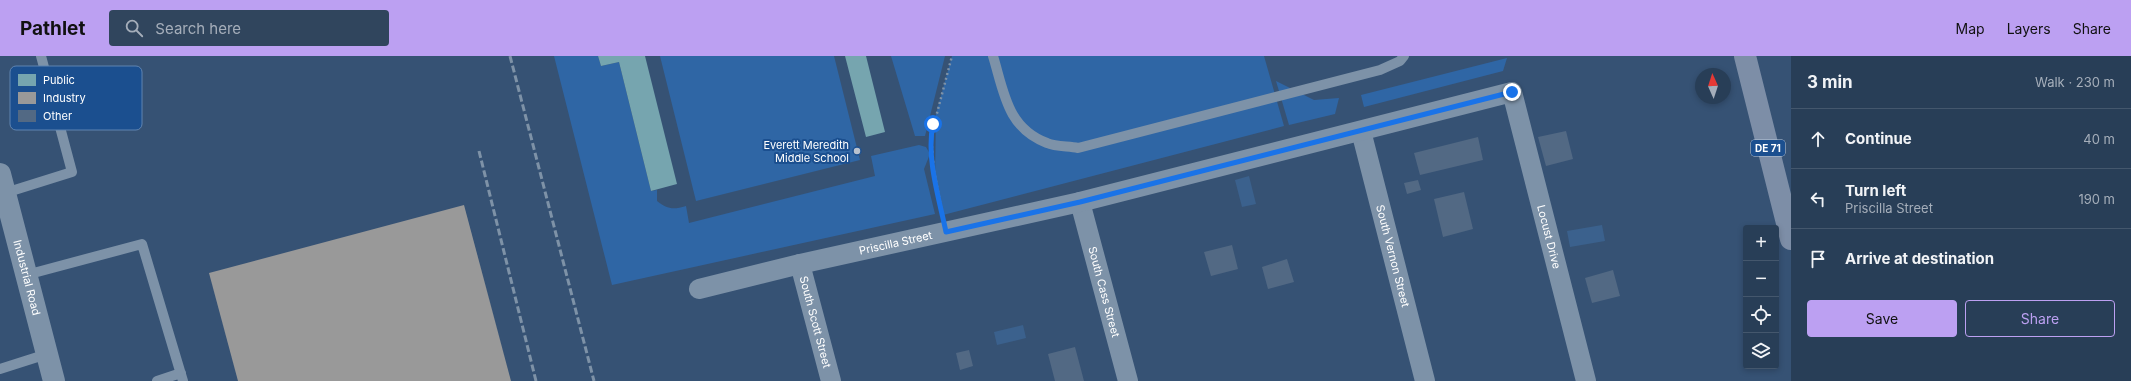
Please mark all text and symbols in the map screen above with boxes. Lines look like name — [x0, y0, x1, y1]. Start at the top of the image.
search box — [109, 10, 389, 46]
text: Pathlet — [20, 17, 85, 40]
icon: search — [123, 17, 145, 39]
text: Search here — [155, 19, 241, 38]
text: Map — [1956, 20, 1985, 37]
text: Layers — [2007, 20, 2051, 37]
text: Share — [2073, 20, 2111, 37]
legend — [10, 66, 142, 130]
north arrow — [1695, 68, 1731, 104]
text: 3 min — [1807, 72, 1853, 92]
text: Public — [43, 73, 75, 87]
text: Walk · 230 m — [2035, 74, 2115, 90]
route end — [1503, 83, 1521, 101]
text: Industry — [43, 91, 86, 105]
text: Other — [43, 109, 72, 123]
route start — [924, 115, 942, 133]
icon: ahead — [1807, 128, 1829, 150]
text: Continue — [1845, 129, 1912, 148]
text: 40 m — [2083, 131, 2115, 147]
place label: Everett Meredith Middle School — [763, 138, 849, 165]
road number: DE 71 — [1751, 140, 1785, 156]
marker: Everett Meredith Middle School — [852, 146, 862, 156]
text: Turn left — [1845, 181, 1906, 200]
icon: left — [1807, 188, 1829, 210]
text: 190 m — [2078, 191, 2115, 207]
text: Priscilla Street — [1845, 200, 1933, 216]
street label: South Vernon Street — [1373, 203, 1413, 309]
street label: Locust Drive — [1534, 203, 1564, 270]
map controls — [1743, 225, 1779, 369]
button: + — [1743, 225, 1779, 261]
street label: Priscilla Street — [858, 228, 934, 258]
street label: Industrial Road — [10, 238, 44, 317]
street label: South Cass Street — [1085, 245, 1123, 339]
icon: arrive — [1807, 248, 1829, 270]
text: Arrive at destination — [1845, 249, 1994, 268]
button: − — [1743, 261, 1779, 297]
street label: South Scott Street — [796, 275, 834, 370]
button: locate — [1743, 297, 1779, 333]
button: Save — [1807, 300, 1957, 337]
button: Share — [1965, 300, 2115, 337]
button: layers — [1743, 333, 1779, 369]

